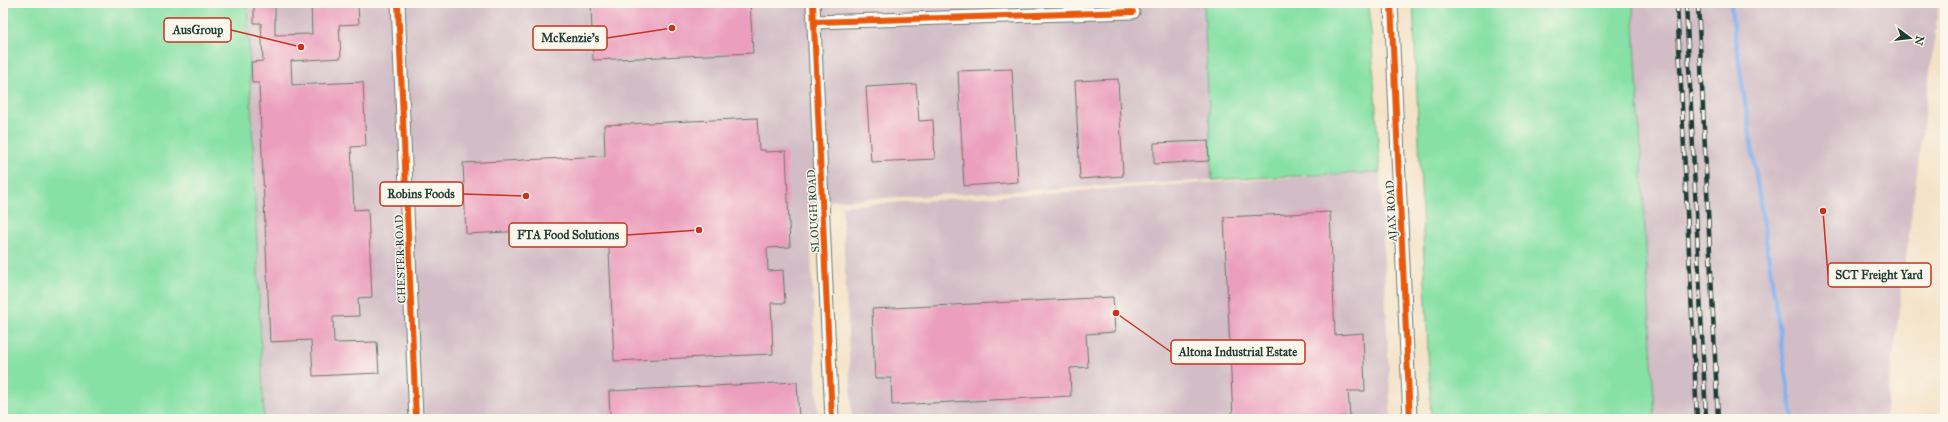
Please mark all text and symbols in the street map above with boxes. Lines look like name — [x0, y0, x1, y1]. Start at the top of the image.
callout: AusGroup — [164, 18, 231, 42]
north arrow — [1890, 18, 1930, 58]
text: AusGroup — [172, 23, 223, 38]
callout: McKenzie's — [533, 26, 607, 50]
text: McKenzie's — [541, 31, 600, 45]
text: N — [1912, 34, 1927, 47]
street label: SLOUGH ROAD — [805, 169, 822, 253]
street label: AJAX ROAD — [1383, 179, 1401, 243]
callout: Robins Foods — [380, 182, 463, 206]
text: Robins Foods — [387, 187, 455, 201]
street label: CHESTER ROAD — [392, 214, 409, 303]
callout: FTA Food Solutions — [509, 223, 627, 247]
text: FTA Food Solutions — [517, 228, 620, 242]
callout: SCT Freight Yard — [1828, 263, 1931, 287]
text: SCT Freight Yard — [1835, 268, 1924, 283]
callout: Altona Industrial Estate — [1171, 340, 1305, 364]
text: Altona Industrial Estate — [1178, 345, 1297, 359]

